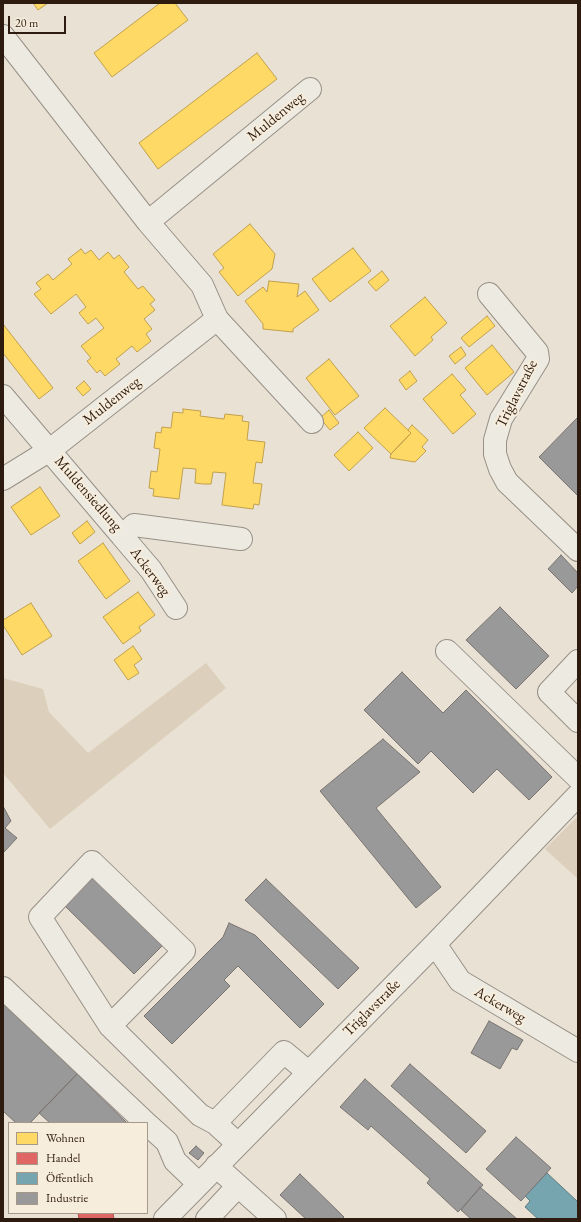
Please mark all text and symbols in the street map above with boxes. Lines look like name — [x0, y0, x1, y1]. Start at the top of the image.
scale bar — [10, 8, 68, 34]
text: 20 m — [15, 15, 38, 31]
street label: Muldenweg — [244, 89, 308, 145]
street label: Triglavstraße — [492, 357, 542, 431]
street label: Muldenweg — [80, 373, 144, 429]
street label: Muldensiedlung — [50, 453, 126, 535]
street label: Ackerweg — [126, 544, 174, 600]
street label: Triglavstraße — [340, 976, 404, 1040]
street label: Ackerweg — [471, 983, 529, 1027]
legend — [8, 1122, 148, 1214]
text: Wohnen — [46, 1130, 85, 1146]
text: Handel — [46, 1150, 80, 1166]
text: Öffentlich — [46, 1170, 93, 1186]
text: Industrie — [46, 1190, 88, 1206]

